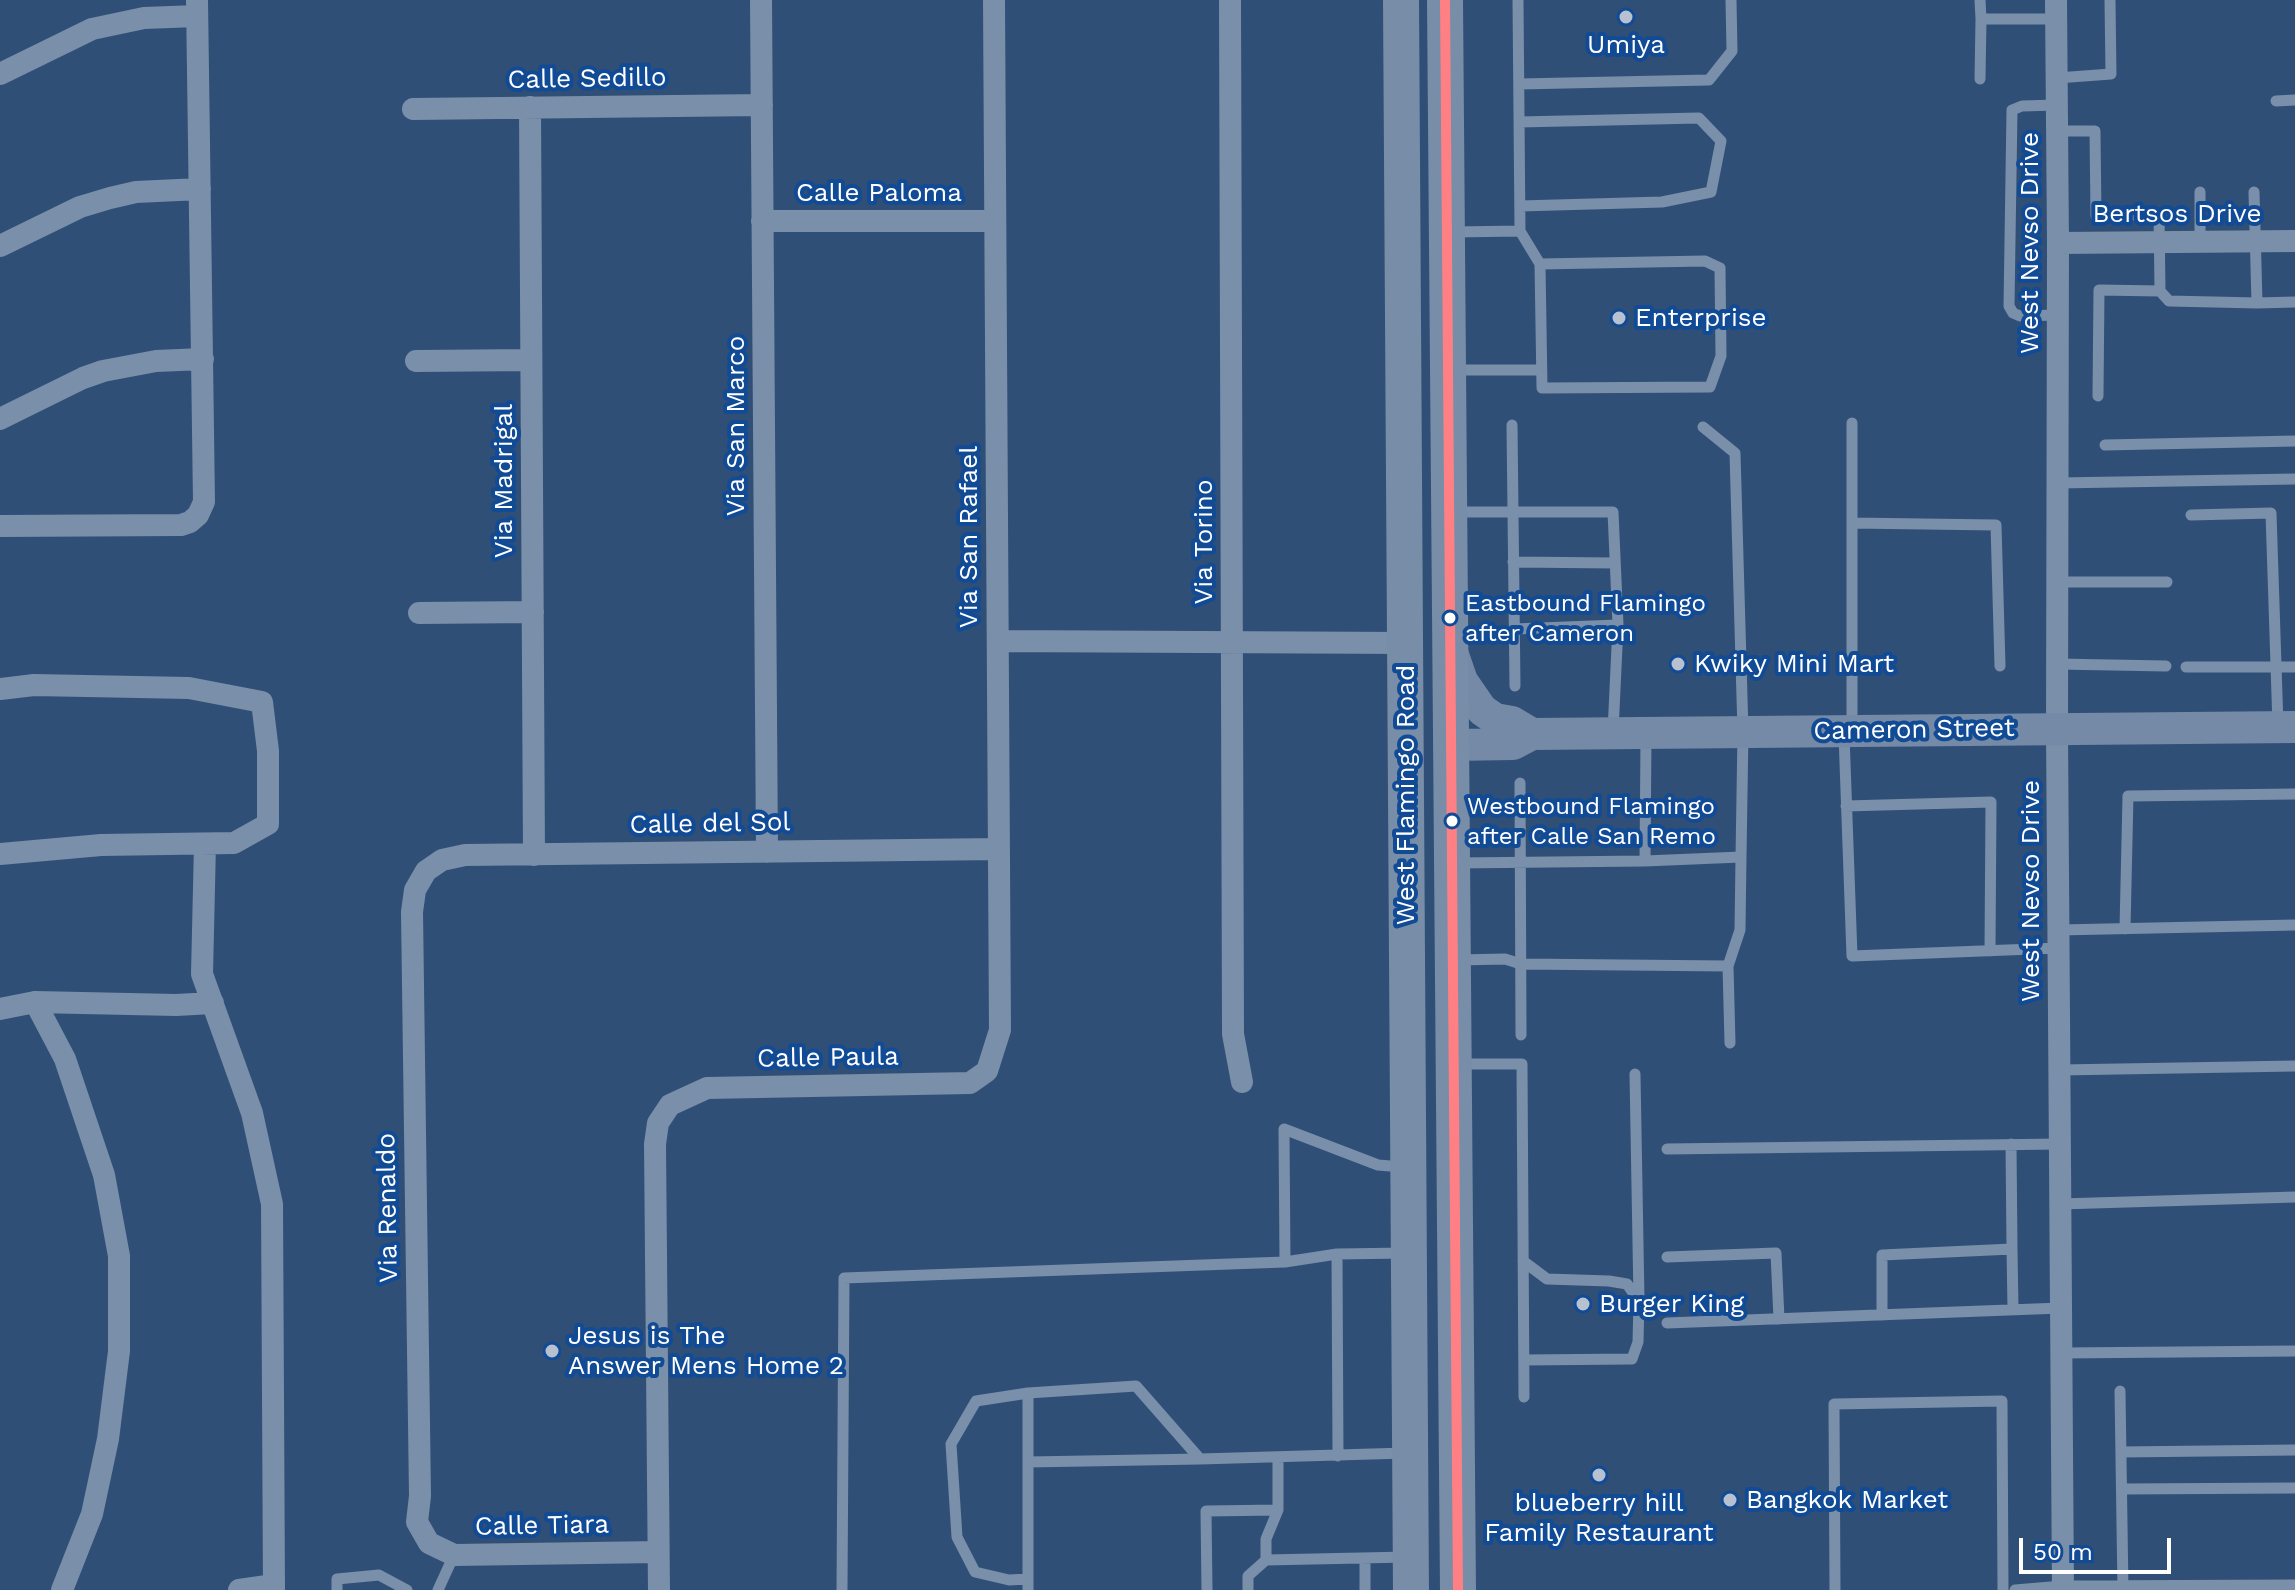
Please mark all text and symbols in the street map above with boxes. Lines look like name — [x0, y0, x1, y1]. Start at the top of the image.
marker: Umiya — [1617, 8, 1635, 26]
place label: Umiya — [1587, 29, 1665, 61]
street label: Calle Sedillo — [507, 62, 667, 96]
street label: West Nevso Drive — [2014, 132, 2046, 354]
street label: Calle Paloma — [796, 177, 962, 209]
street label: Bertsos Drive — [2092, 198, 2262, 230]
place label: Enterprise — [1635, 302, 1767, 334]
marker: Enterprise — [1610, 309, 1628, 327]
street label: Via San Marco — [720, 336, 752, 516]
street label: Via Madrigal — [488, 404, 520, 558]
street label: Via San Rafael — [953, 446, 985, 628]
street label: Via Torino — [1188, 479, 1220, 605]
place label: Eastbound Flamingo after Cameron — [1465, 590, 1706, 646]
marker: Eastbound Flamingo after Cameron — [1442, 610, 1458, 626]
place label: Kwiky Mini Mart — [1694, 648, 1894, 680]
marker: Kwiky Mini Mart — [1669, 655, 1687, 673]
street label: West Flamingo Road — [1390, 665, 1422, 925]
street label: Cameron Street — [1813, 713, 2015, 747]
street label: West Nevso Drive — [2015, 780, 2047, 1002]
place label: Westbound Flamingo after Calle San Remo — [1467, 793, 1716, 849]
street label: Calle del Sol — [629, 807, 791, 841]
marker: Westbound Flamingo after Calle San Remo — [1444, 813, 1460, 829]
street label: Calle Paula — [757, 1041, 899, 1075]
street label: Via Renaldo — [371, 1133, 405, 1283]
place label: Burger King — [1599, 1288, 1744, 1320]
marker: Burger King — [1574, 1295, 1592, 1313]
place label: Jesus is The Answer Mens Home 2 — [568, 1320, 844, 1382]
marker: Jesus is The Answer Mens Home 2 — [543, 1342, 561, 1360]
marker: blueberry hill Family Restaurant — [1590, 1466, 1608, 1484]
place label: Bangkok Market — [1746, 1484, 1948, 1516]
place label: blueberry hill Family Restaurant — [1484, 1487, 1714, 1548]
marker: Bangkok Market — [1721, 1491, 1739, 1509]
street label: Calle Tiara — [475, 1509, 609, 1543]
scale bar — [2023, 1522, 2175, 1572]
text: 50 m — [2033, 1538, 2093, 1566]

